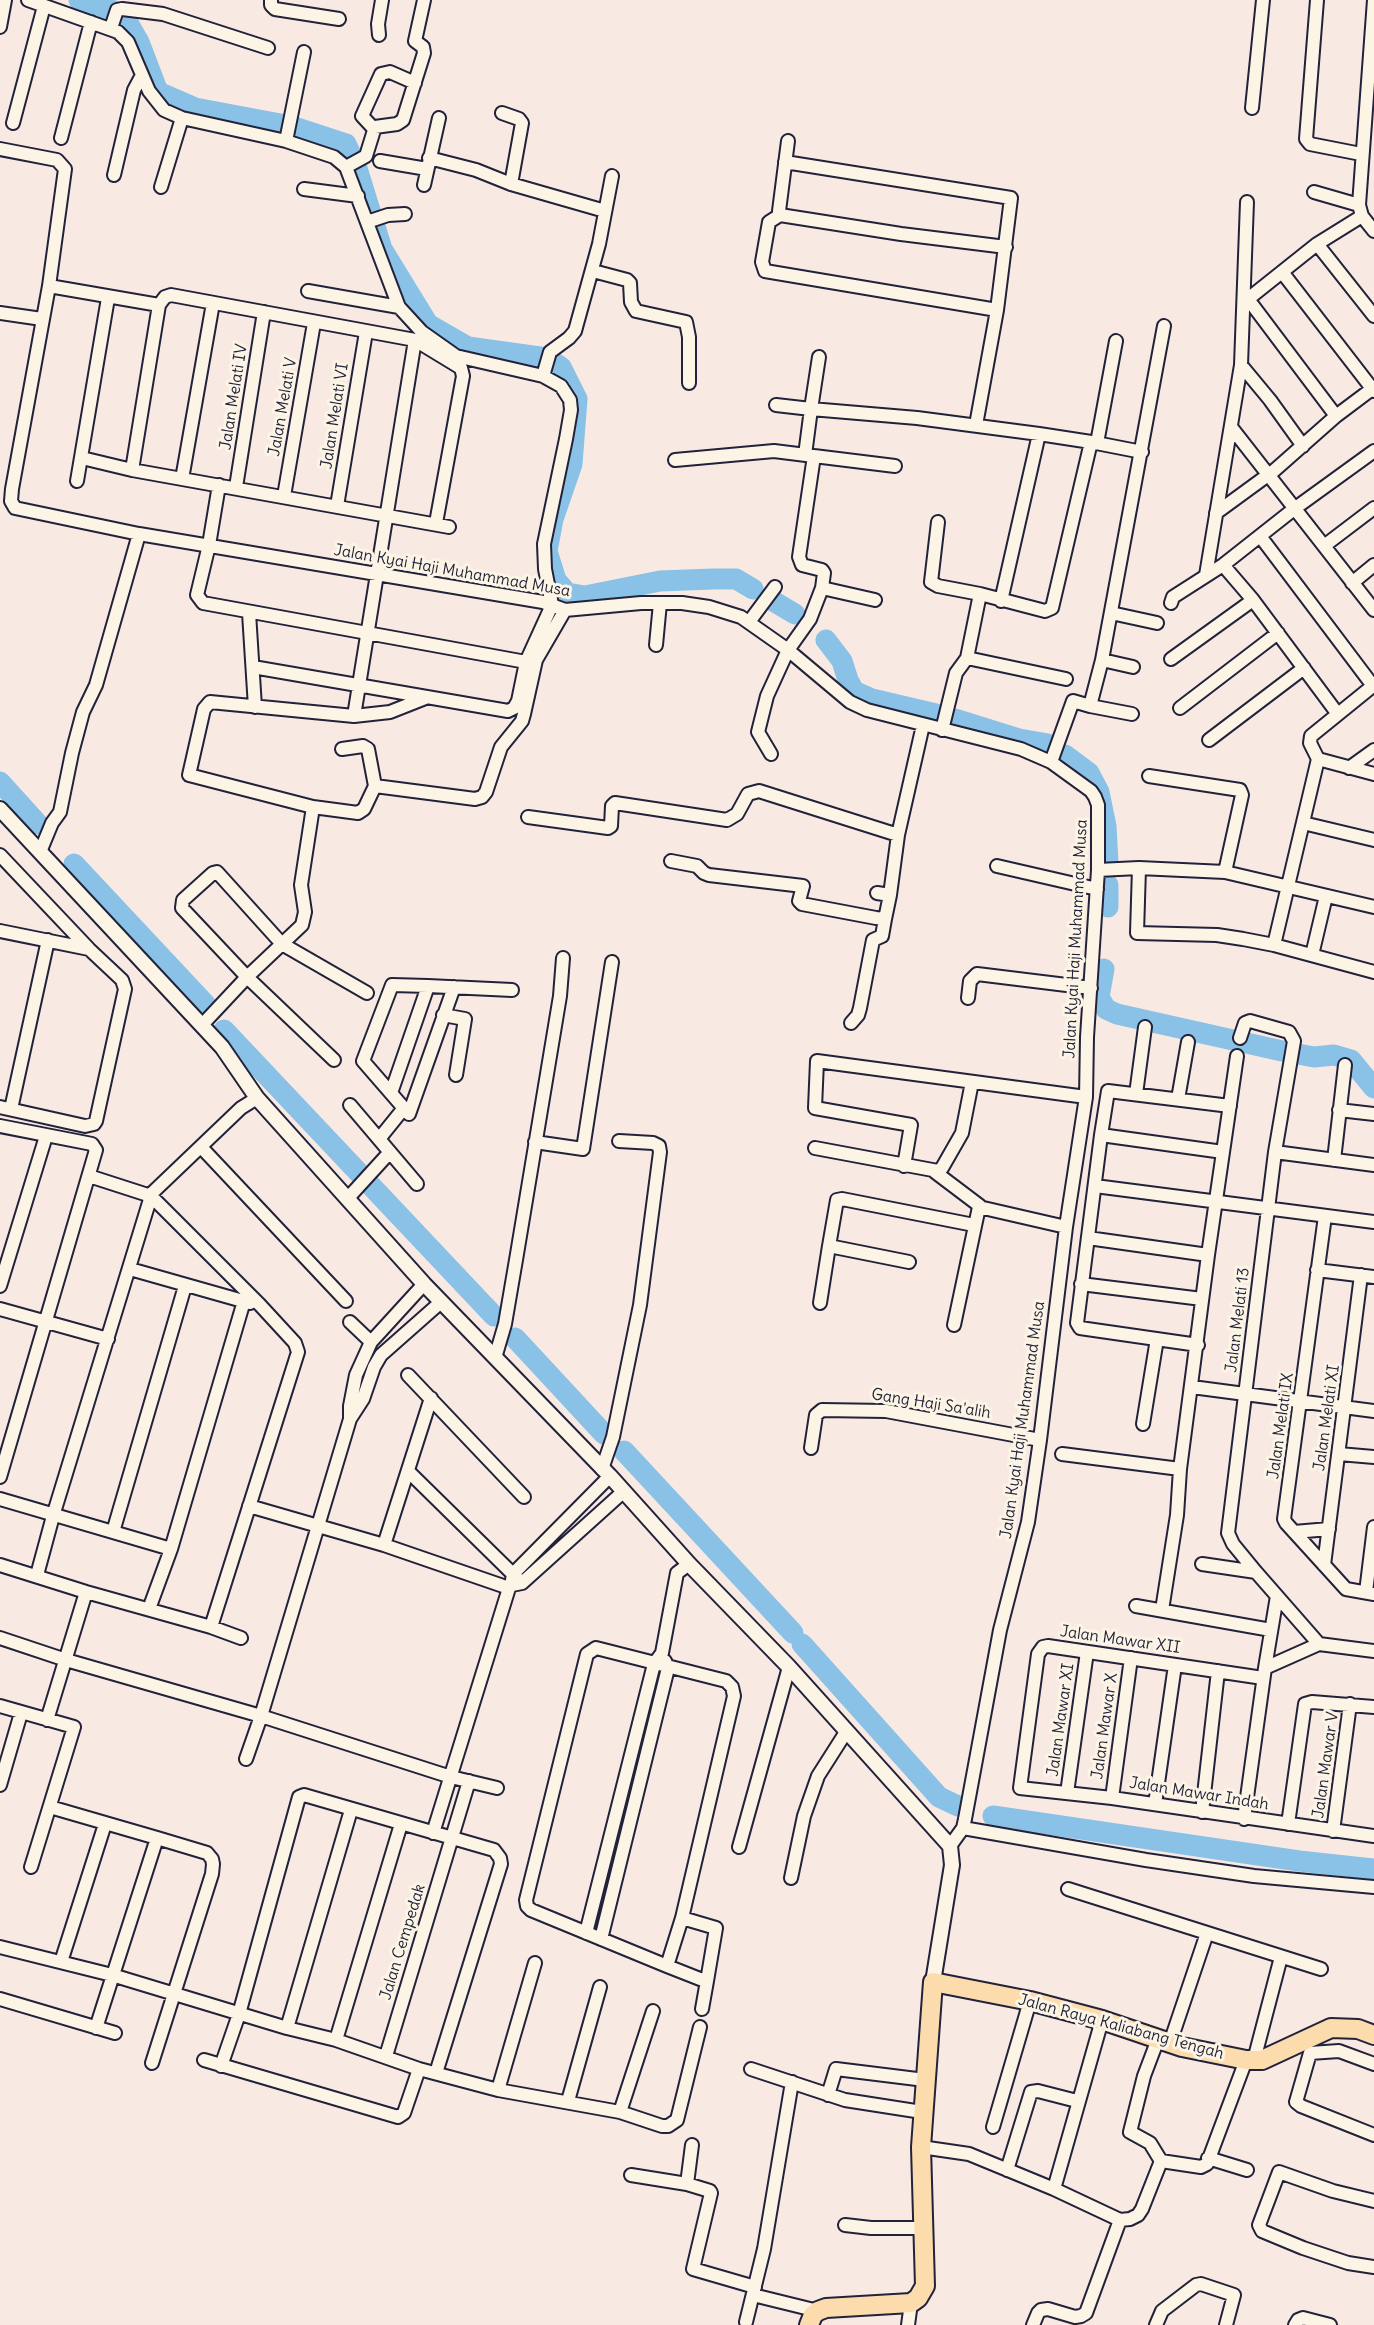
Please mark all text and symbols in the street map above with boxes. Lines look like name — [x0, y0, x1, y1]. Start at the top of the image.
street label: Jalan Melati IV — [216, 343, 252, 451]
street label: Jalan Melati V — [265, 356, 301, 458]
street label: Jalan Melati VI — [317, 362, 353, 470]
street label: Jalan Kyai Haji Muhammad Musa — [332, 541, 572, 601]
street label: Jalan Kyai Haji Muhammad Musa — [1060, 819, 1092, 1059]
street label: Jalan Melati 13 — [1222, 1266, 1254, 1374]
street label: Jalan Kyai Haji Muhammad Musa — [997, 1300, 1049, 1540]
street label: Jalan Melati XI — [1310, 1364, 1344, 1472]
street label: Jalan Melati IX — [1264, 1372, 1298, 1480]
street label: Gang Haji Sa'alih — [870, 1385, 992, 1423]
street label: Jalan Mawar XII — [1059, 1622, 1181, 1658]
street label: Jalan Mawar XI — [1044, 1662, 1078, 1778]
street label: Jalan Mawar X — [1088, 1672, 1122, 1780]
street label: Jalan Mawar V — [1309, 1711, 1343, 1819]
street label: Jalan Mawar Indah — [1128, 1773, 1270, 1815]
street label: Jalan Cempedak — [376, 1882, 430, 2002]
street label: Jalan Raya Kaliabang Tengah — [1016, 1990, 1226, 2064]

